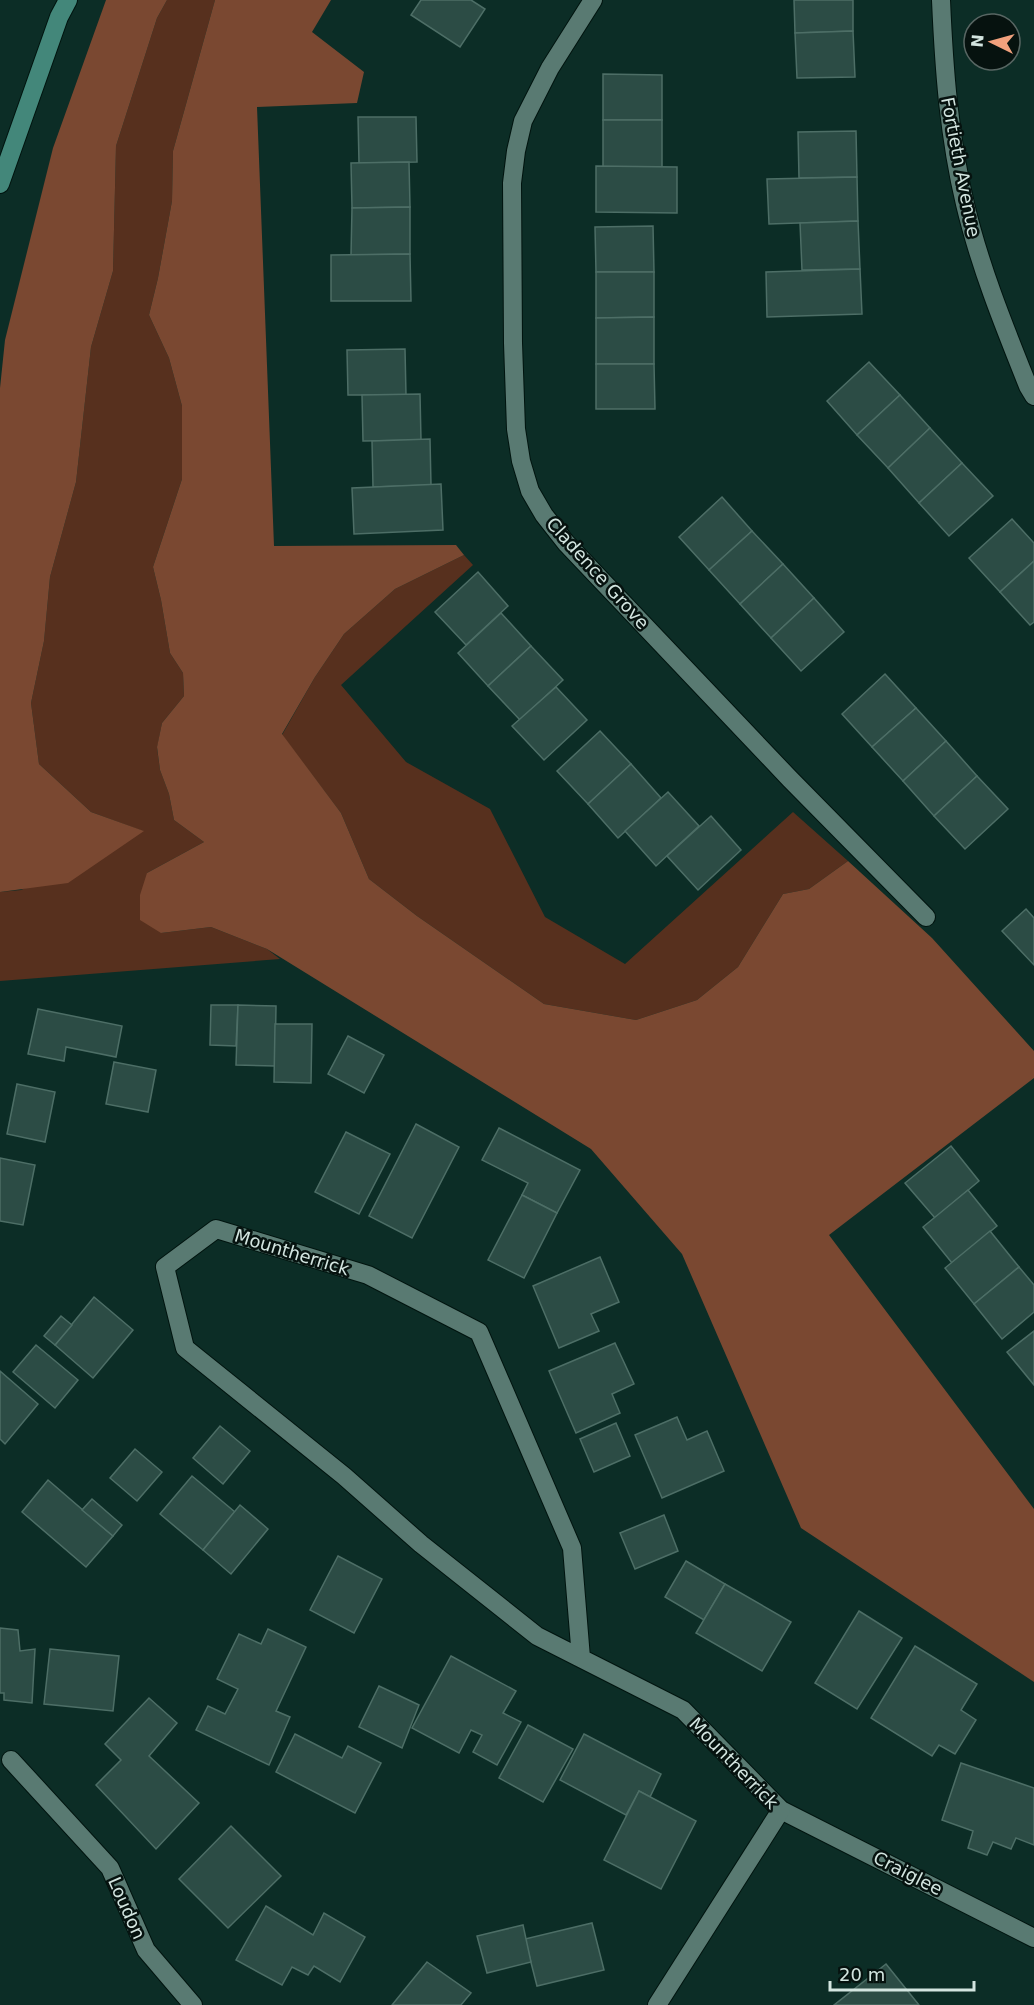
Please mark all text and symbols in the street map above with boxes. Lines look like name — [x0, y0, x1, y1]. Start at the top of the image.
north arrow — [962, 12, 1022, 72]
text: N — [968, 33, 988, 48]
street label: Fortieth Avenue — [937, 95, 985, 239]
street label: Cladence Grove — [542, 513, 654, 633]
street label: Mountherrick — [232, 1225, 352, 1280]
street label: Mountherrick — [685, 1713, 783, 1813]
street label: Craiglee — [870, 1847, 946, 1899]
street label: Loudon — [104, 1874, 150, 1942]
scale bar — [830, 1954, 974, 1992]
text: 20 m — [839, 1964, 885, 1985]

